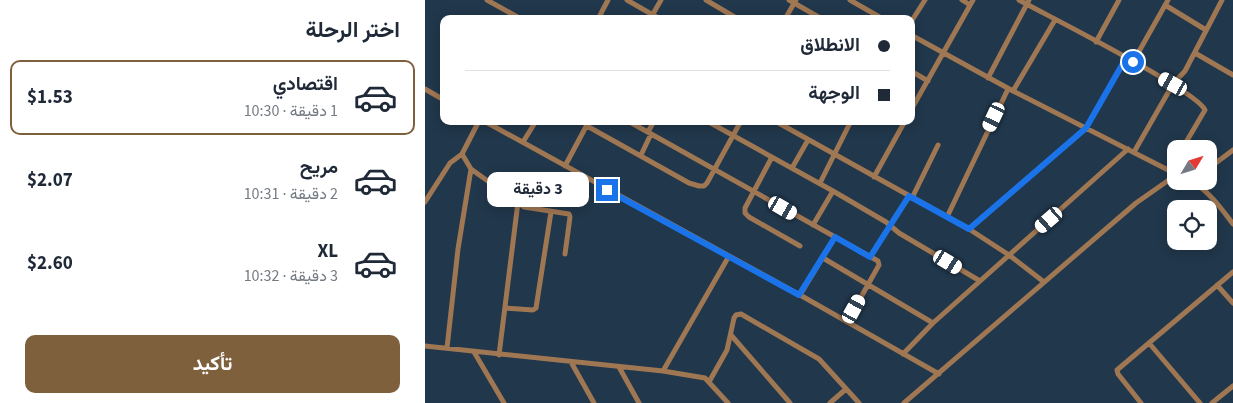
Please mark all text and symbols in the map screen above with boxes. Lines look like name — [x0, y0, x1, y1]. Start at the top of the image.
text: اختر الرحلة — [305, 14, 400, 46]
text: الانطلاق — [800, 32, 860, 59]
route start — [1122, 51, 1144, 73]
car — [1156, 70, 1189, 98]
text: اقتصادي — [273, 71, 338, 98]
icon: car — [353, 75, 398, 120]
text: الوجهة — [808, 80, 860, 107]
text: $1.53 — [27, 84, 73, 111]
text: 1 دقيقة · 10:30 — [244, 100, 338, 122]
car — [980, 100, 1007, 134]
north arrow — [1167, 140, 1217, 190]
map controls — [1167, 140, 1217, 250]
text: مريح — [300, 154, 338, 181]
icon: car — [353, 158, 398, 203]
text: $2.07 — [27, 167, 73, 194]
callout: 3 دقيقة — [487, 172, 589, 208]
text: 3 دقيقة — [513, 178, 563, 200]
route end — [596, 179, 618, 201]
text: 2 دقيقة · 10:31 — [244, 183, 338, 205]
car — [766, 194, 799, 222]
button: locate — [1167, 200, 1217, 250]
car — [1032, 204, 1065, 236]
text: XL — [317, 238, 338, 265]
icon: car — [353, 241, 398, 286]
car — [931, 248, 964, 276]
text: $2.60 — [27, 250, 73, 277]
text: 3 دقيقة · 10:32 — [244, 265, 338, 287]
car — [840, 292, 867, 326]
button: تأكيد — [25, 335, 400, 393]

